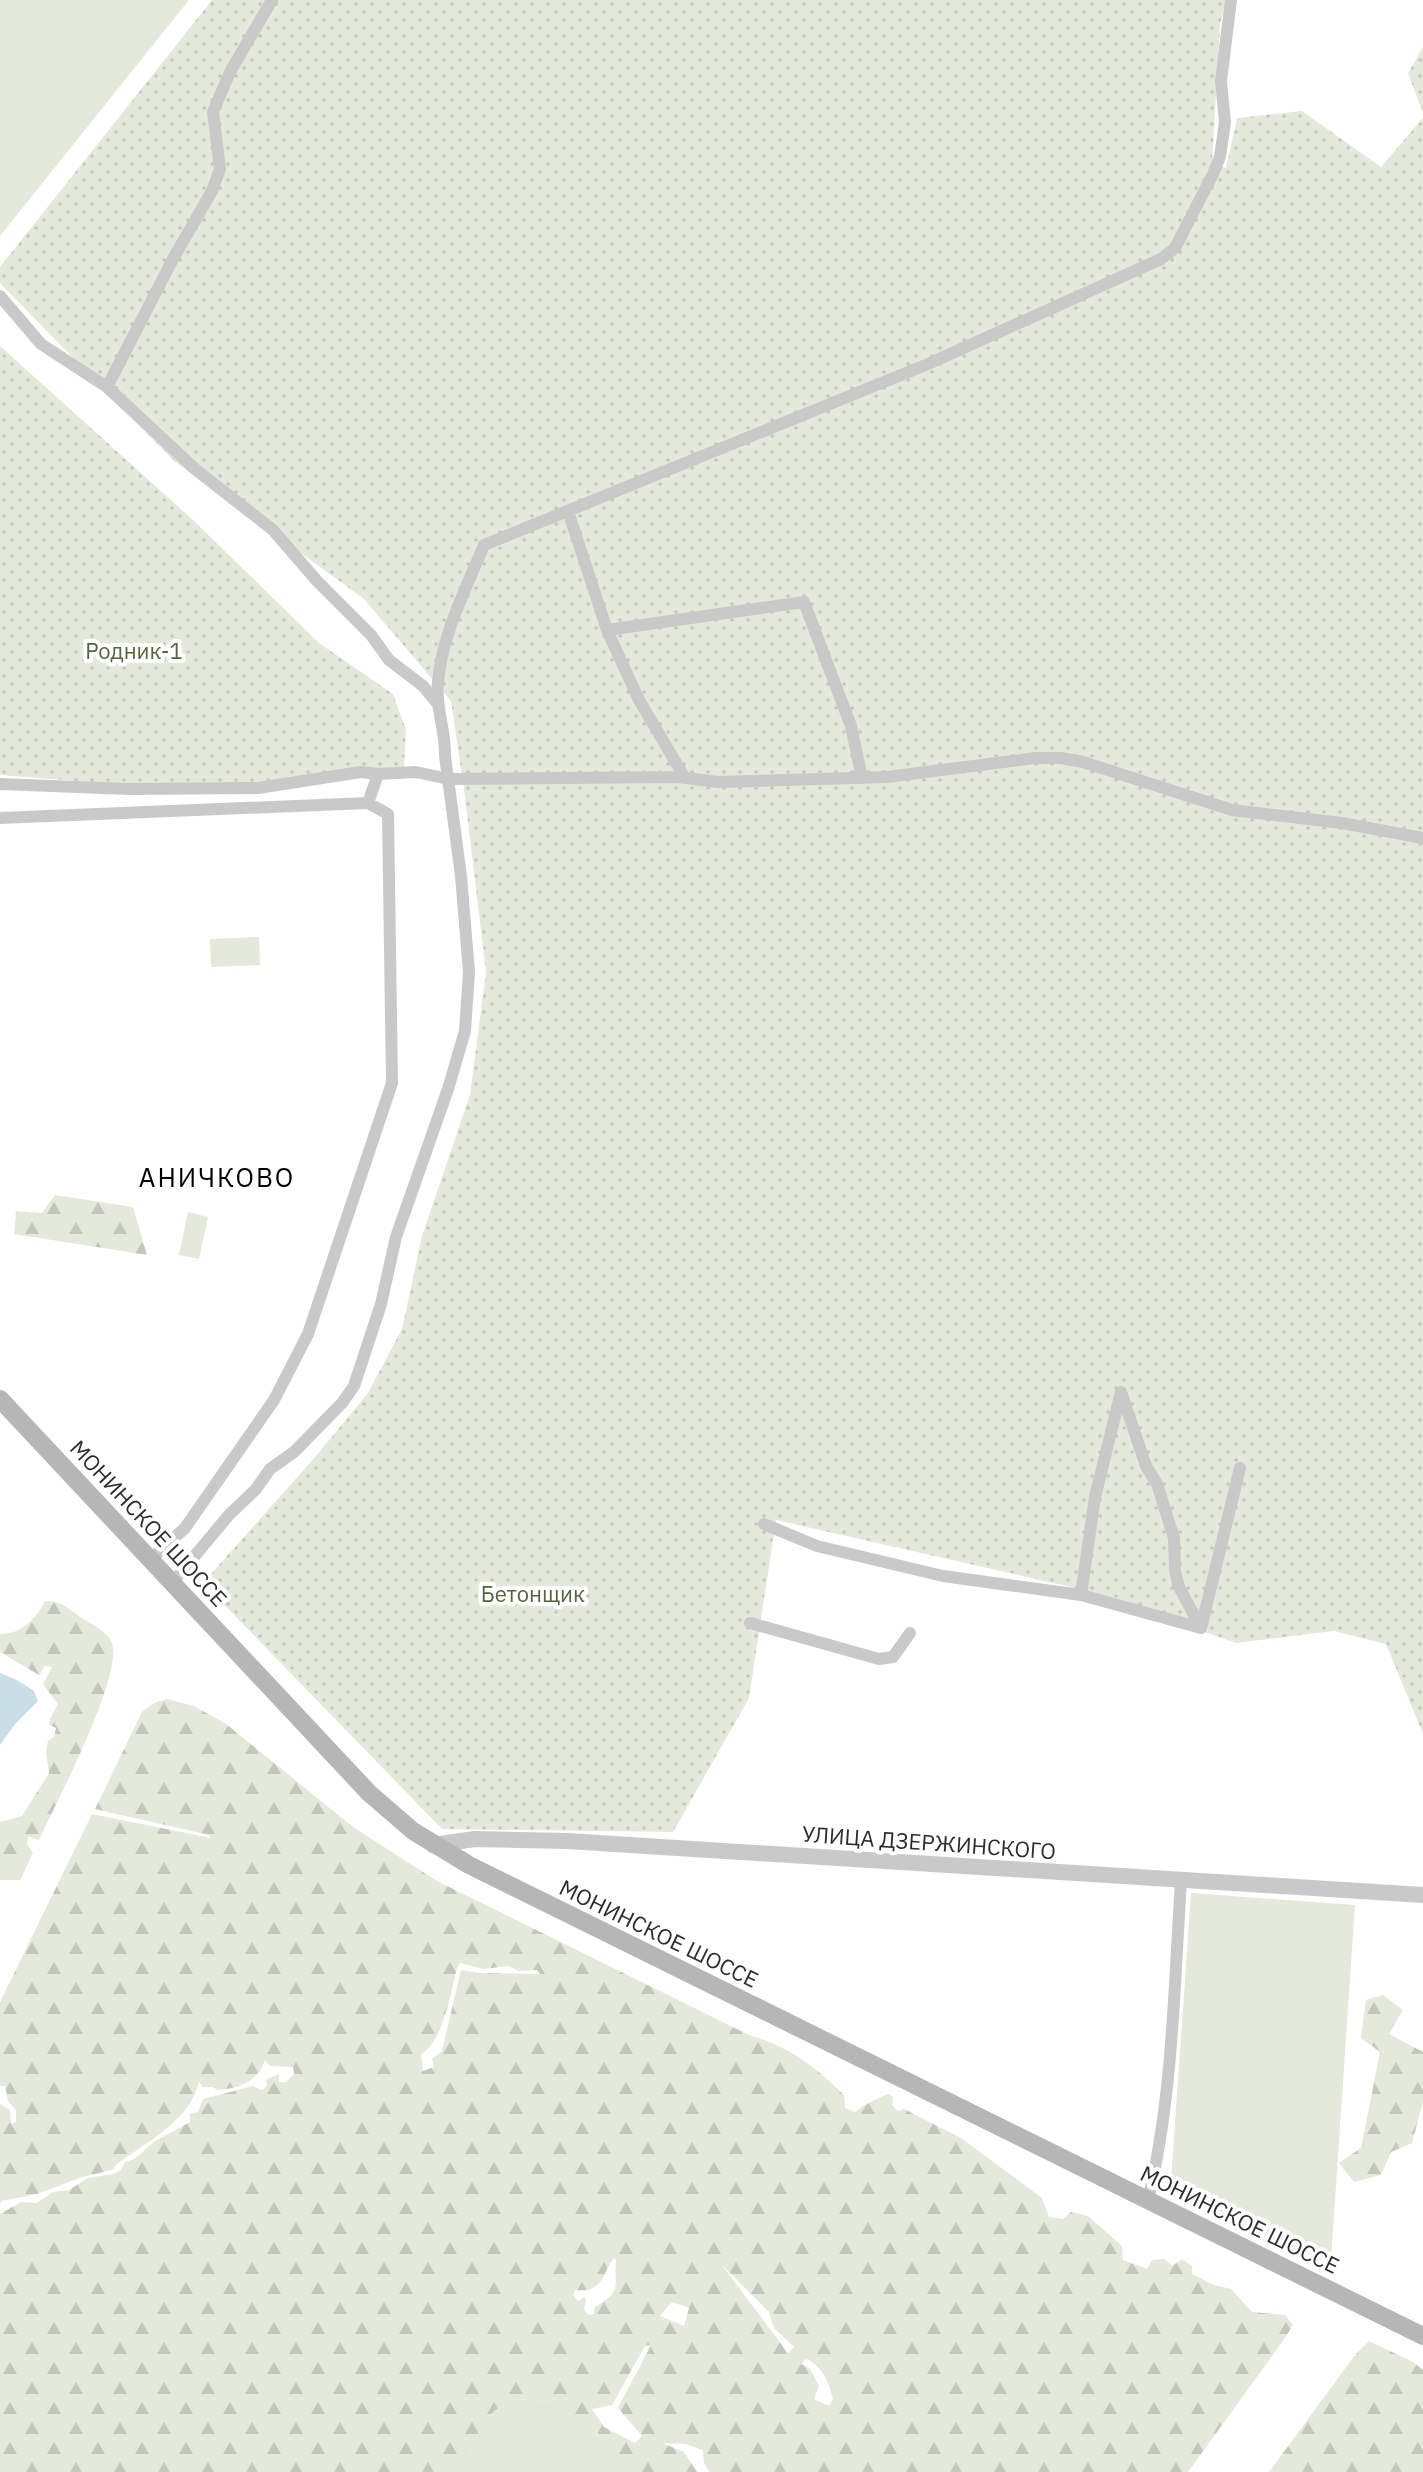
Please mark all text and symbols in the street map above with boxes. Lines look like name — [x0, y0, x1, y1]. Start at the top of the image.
park label: Родник-1 — [85, 636, 183, 665]
district label: АНИЧКОВО — [139, 1160, 295, 1194]
street label: МОНИНСКОЕ ШОССЕ — [64, 1433, 234, 1613]
park label: Бетонщик — [481, 1579, 585, 1608]
street label: УЛИЦА ДЗЕРЖИНСКОГО — [801, 1819, 1057, 1865]
street label: МОНИНСКОЕ ШОССЕ — [555, 1872, 763, 1994]
street label: МОНИНСКОЕ ШОССЕ — [1136, 2158, 1344, 2280]

